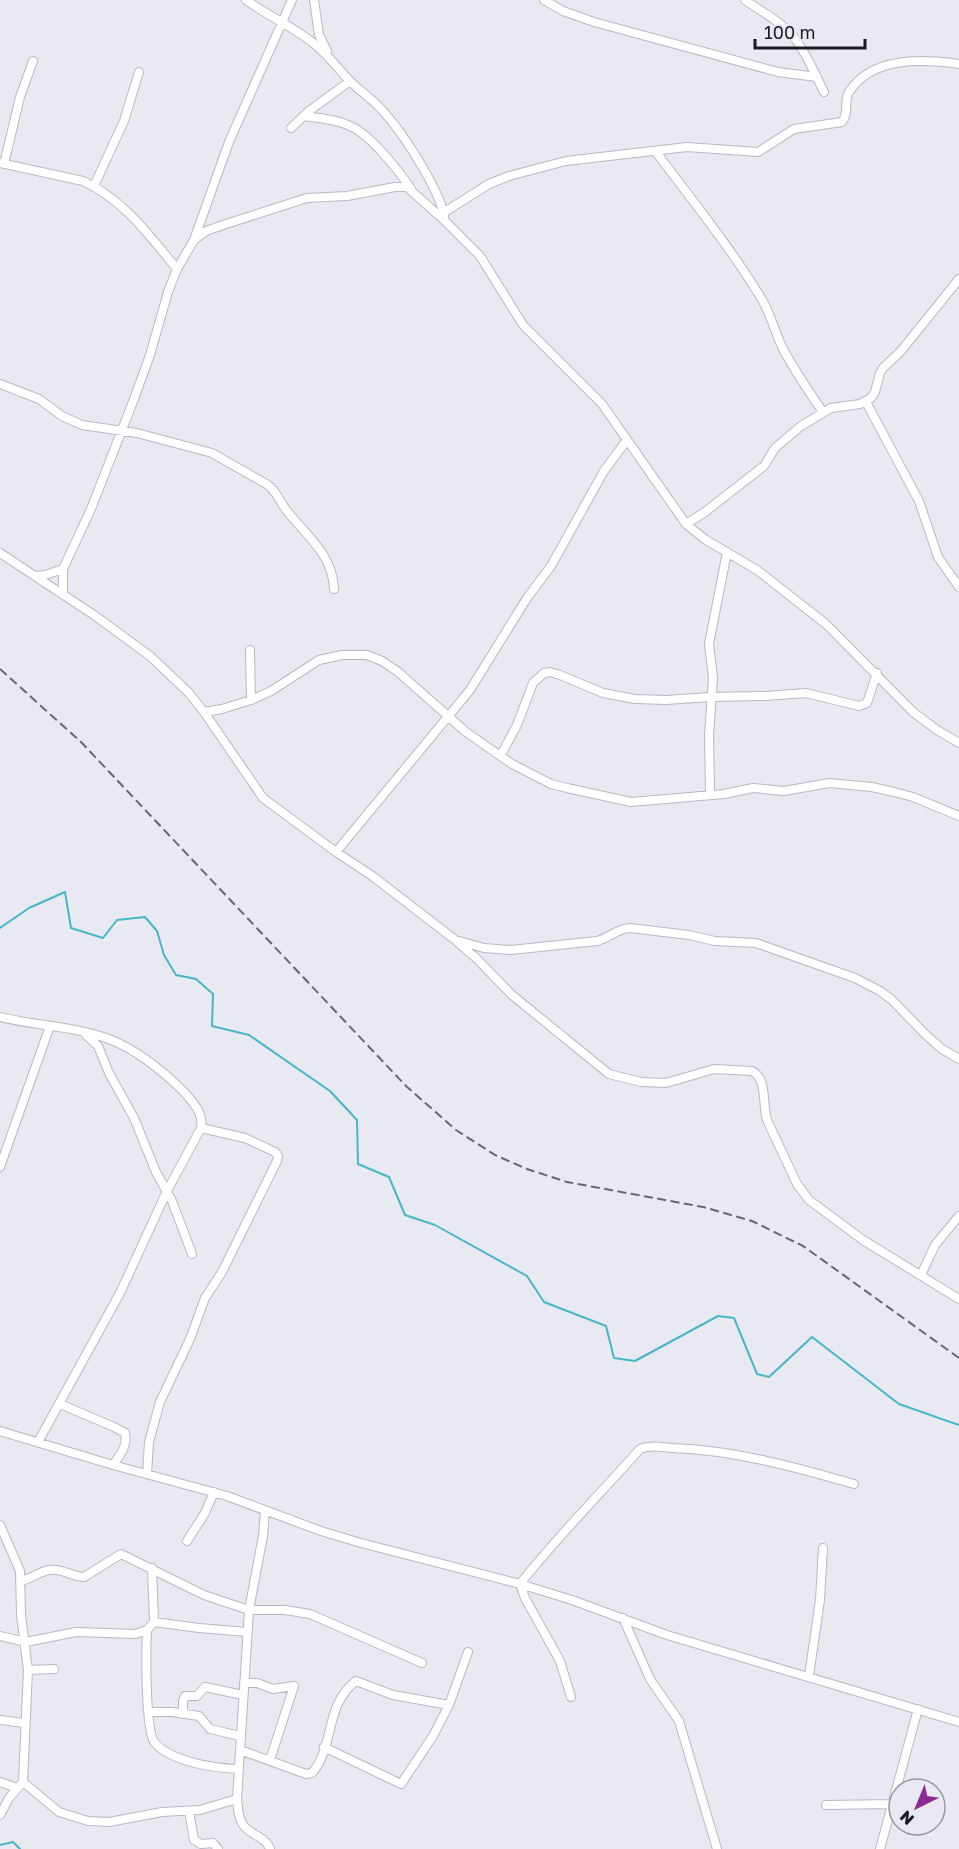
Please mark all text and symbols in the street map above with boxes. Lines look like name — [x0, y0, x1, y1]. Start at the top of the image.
scale bar — [755, 12, 864, 50]
text: 100 m — [764, 21, 815, 43]
north arrow — [887, 1777, 947, 1837]
text: N — [895, 1807, 918, 1829]

